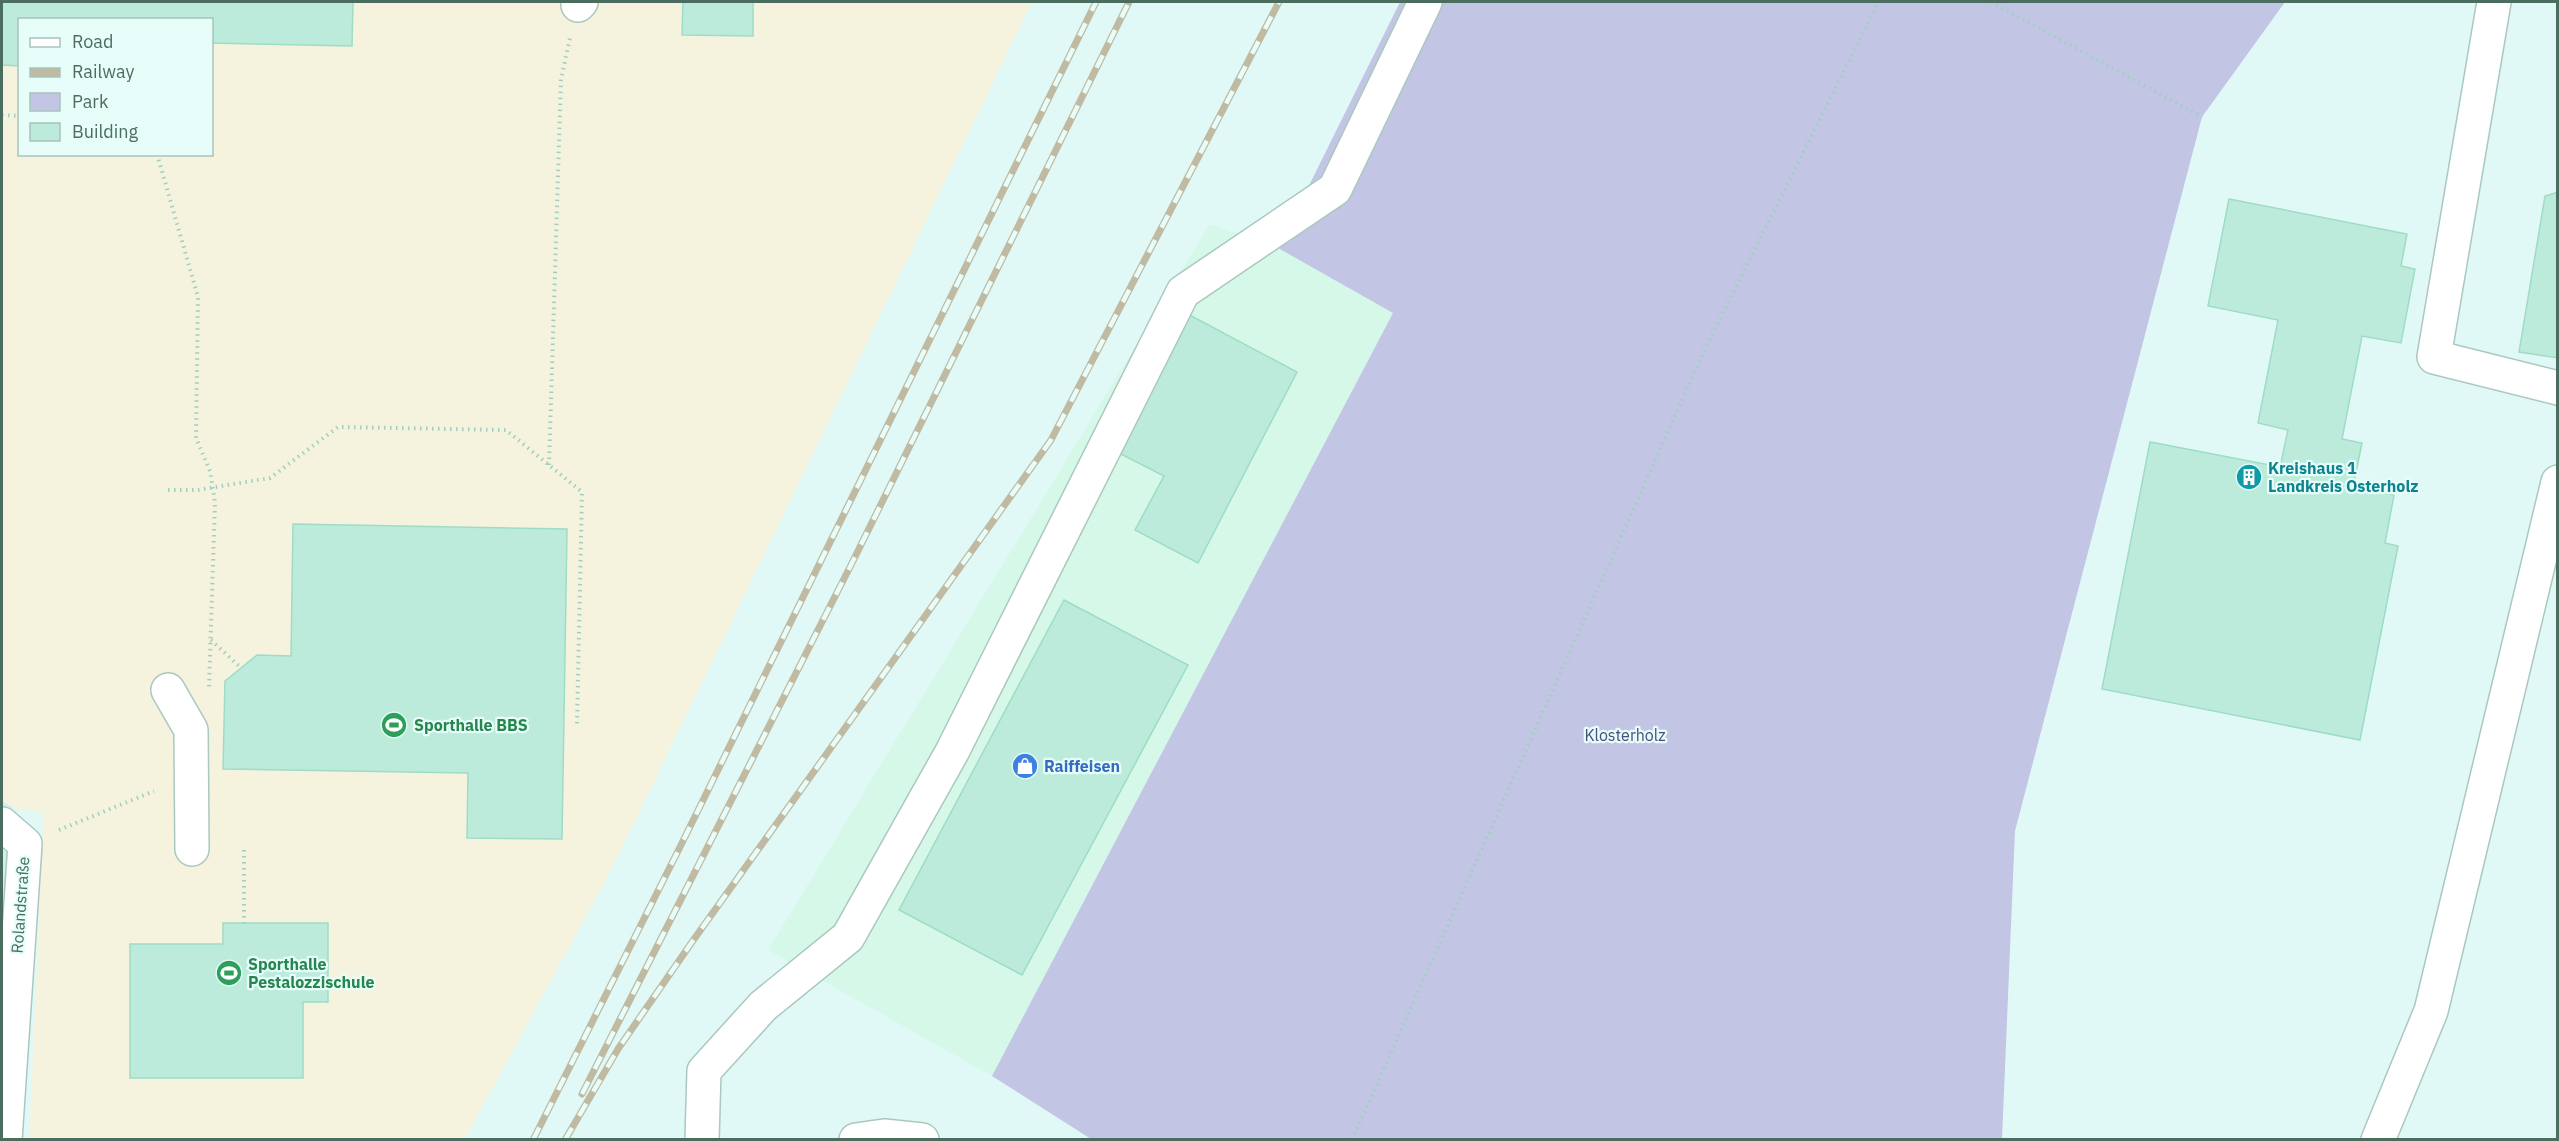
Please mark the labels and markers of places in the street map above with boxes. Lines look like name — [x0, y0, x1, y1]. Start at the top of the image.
place label: Kreishaus 1 Landkreis Osterholz — [2268, 458, 2419, 496]
building icon: Kreishaus 1 Landkreis Osterholz — [2234, 462, 2264, 492]
sports icon: Sporthalle BBS — [379, 710, 409, 740]
place label: Sporthalle BBS — [414, 715, 528, 735]
shop icon: Raiffeisen — [1010, 751, 1040, 781]
place label: Raiffeisen — [1044, 756, 1120, 776]
place label: Sporthalle Pestalozzischule — [248, 954, 374, 992]
sports icon: Sporthalle Pestalozzischule — [214, 958, 244, 988]

